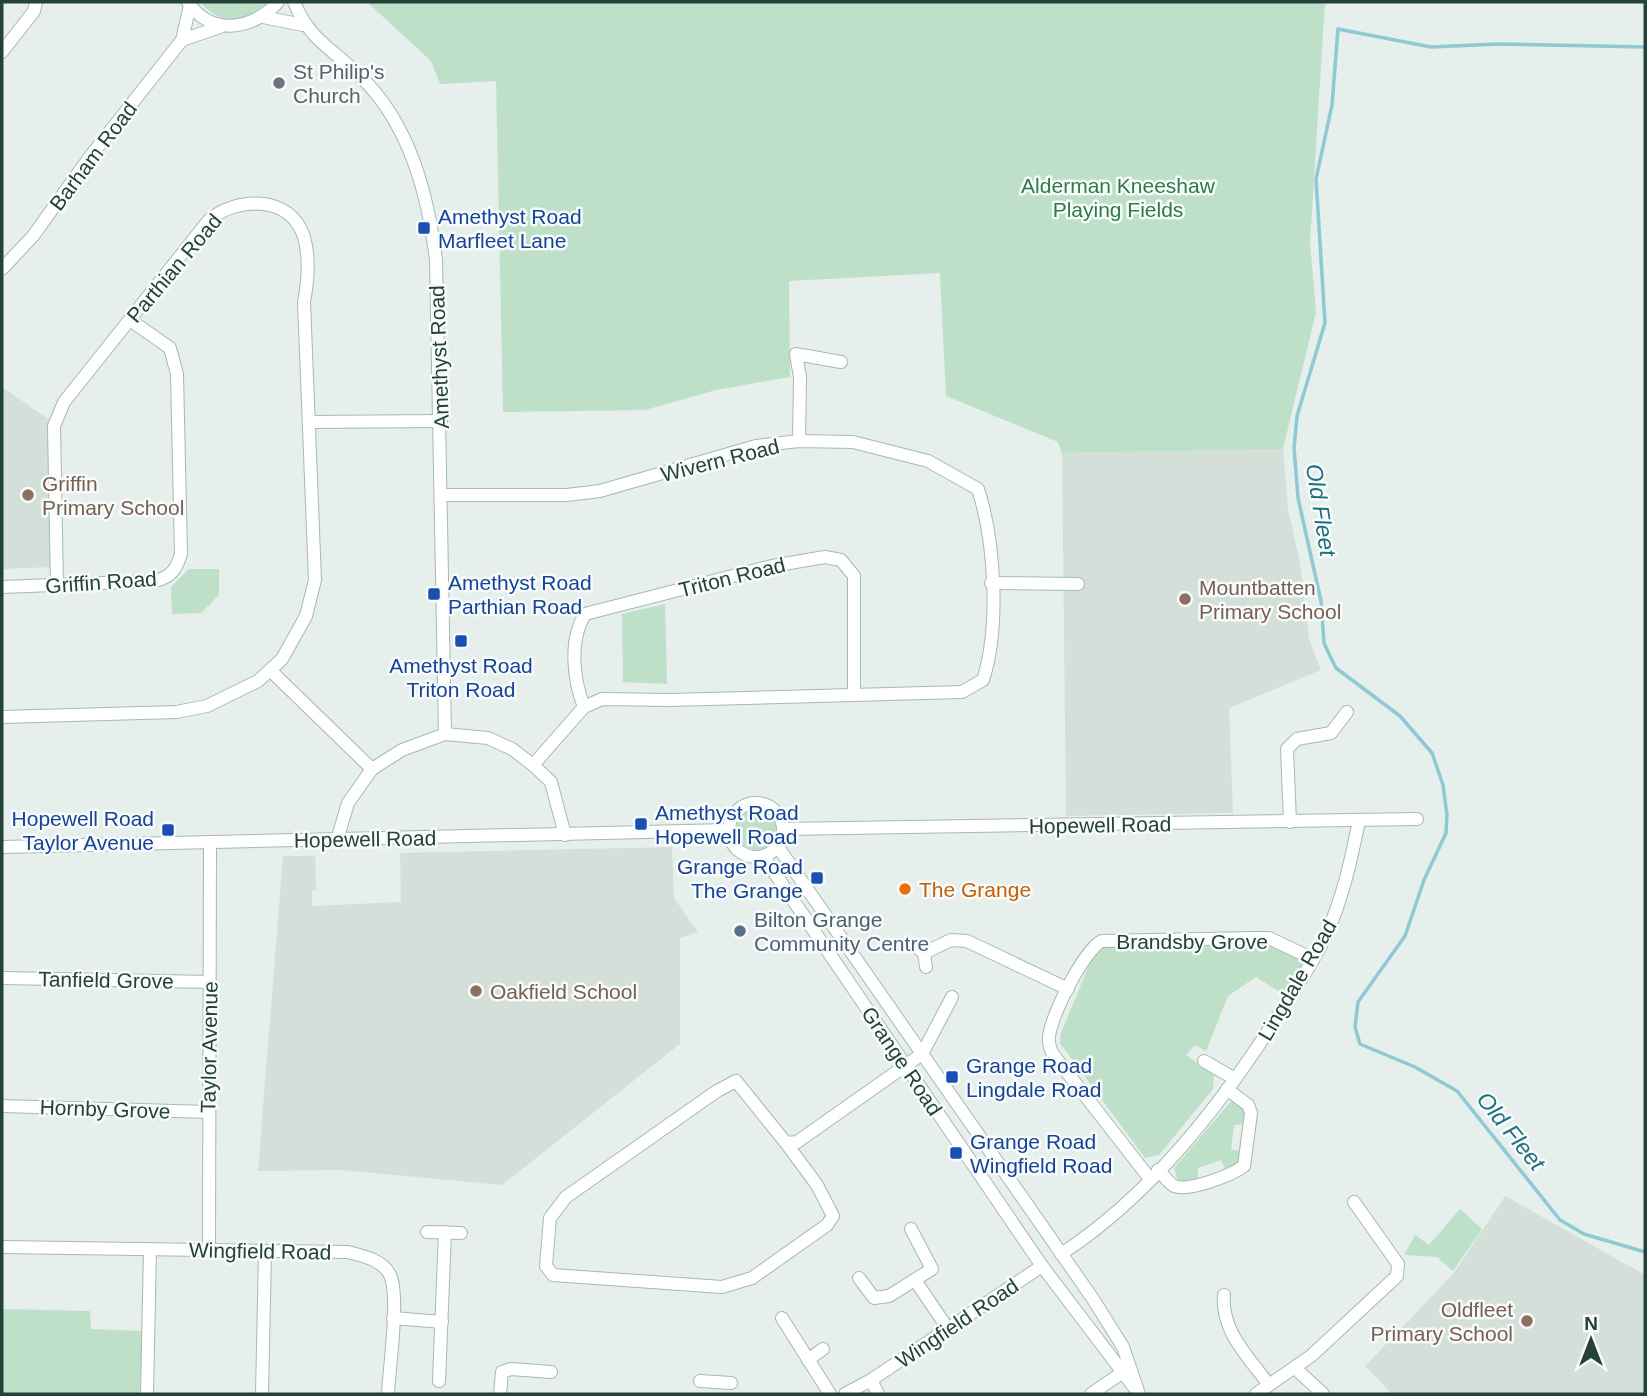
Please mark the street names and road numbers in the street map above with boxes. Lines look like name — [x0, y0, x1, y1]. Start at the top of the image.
street label: Barham Road — [45, 97, 141, 215]
street label: Parthian Road — [122, 209, 226, 327]
street label: Amethyst Road — [425, 285, 453, 429]
street label: Wivern Road — [658, 434, 782, 486]
street label: Triton Road — [676, 553, 788, 601]
street label: Griffin Road — [44, 567, 158, 597]
street label: Hopewell Road — [1029, 812, 1171, 838]
street label: Hopewell Road — [294, 826, 436, 852]
street label: Lingdale Road — [1253, 916, 1341, 1044]
street label: Brandsby Grove — [1116, 930, 1268, 953]
street label: Tanfield Grove — [38, 967, 174, 993]
street label: Taylor Avenue — [196, 981, 222, 1113]
street label: Grange Road — [857, 1002, 947, 1120]
street label: Hornby Grove — [39, 1095, 171, 1123]
street label: Wingfield Road — [189, 1238, 331, 1264]
street label: Wingfield Road — [892, 1274, 1022, 1372]

